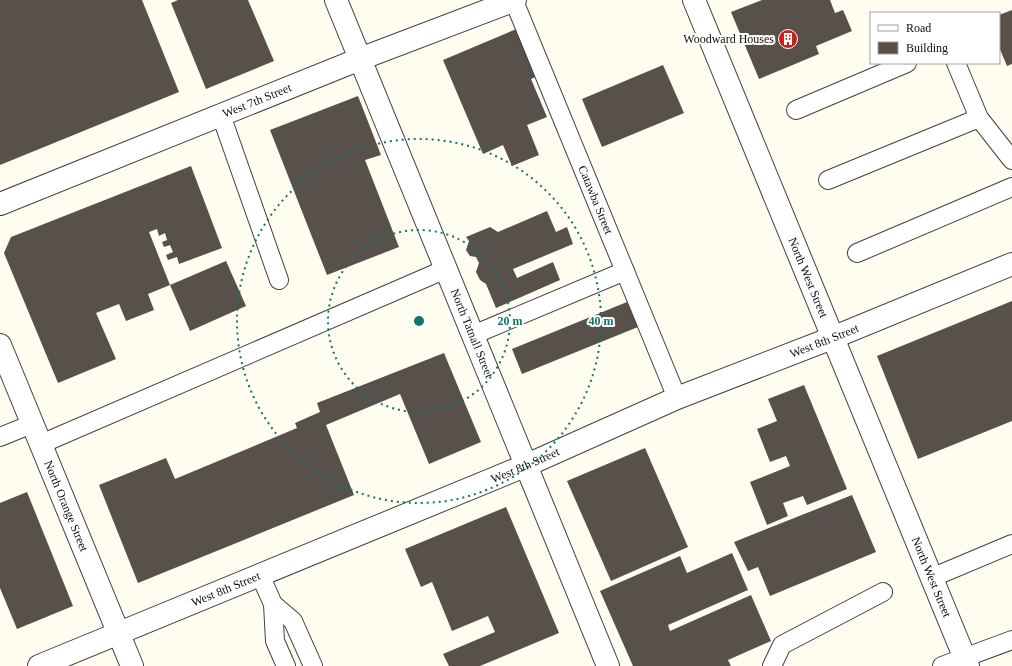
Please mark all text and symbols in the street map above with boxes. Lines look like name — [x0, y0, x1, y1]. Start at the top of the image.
legend — [870, 12, 1000, 64]
text: Road — [906, 21, 931, 35]
building icon: Woodward Houses — [777, 28, 799, 50]
place label: Woodward Houses — [683, 32, 774, 46]
text: Building — [906, 41, 948, 55]
street label: West 7th Street — [220, 80, 294, 121]
street label: Catawba Street — [575, 163, 616, 237]
street label: North West Street — [785, 235, 831, 320]
street label: North Tatnall Street — [448, 287, 497, 381]
centre of rings — [412, 314, 426, 328]
text: 20 m — [498, 314, 523, 328]
text: 40 m — [589, 314, 614, 328]
street label: West 8th Street — [788, 321, 861, 361]
street label: West 8th Street — [489, 444, 562, 486]
street label: North Orange Street — [41, 458, 91, 554]
street label: North West Street — [909, 535, 954, 620]
street label: West 8th Street — [189, 568, 263, 609]

